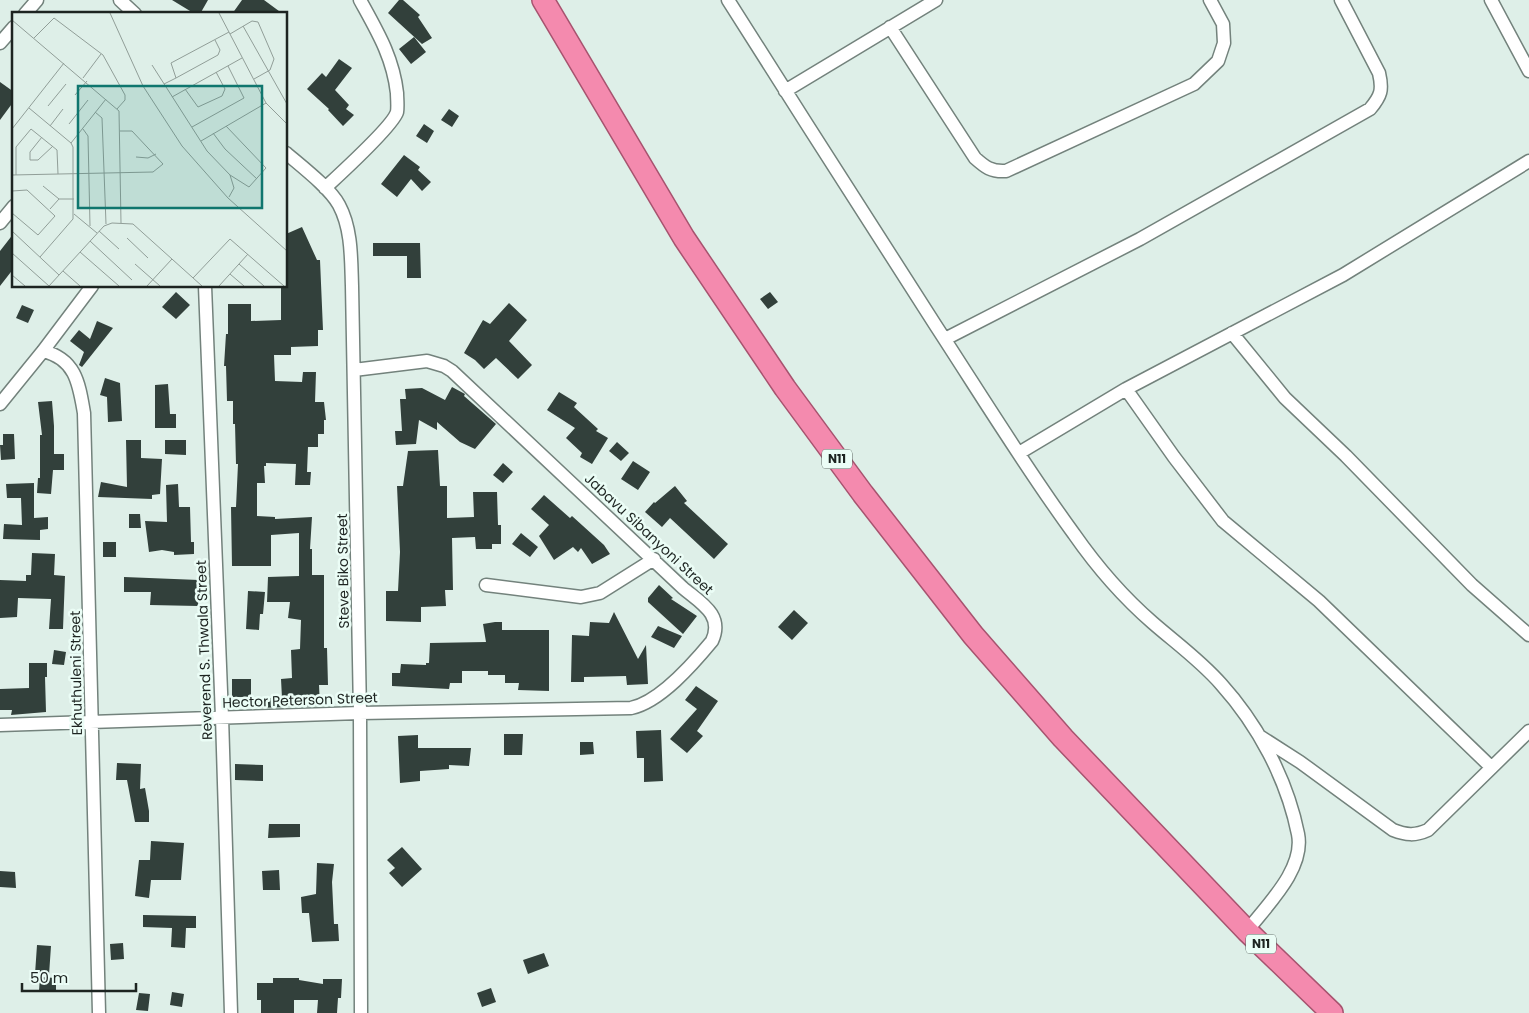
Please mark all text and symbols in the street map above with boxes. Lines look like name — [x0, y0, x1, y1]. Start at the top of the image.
inset map — [12, 12, 288, 288]
road number: N11 — [822, 449, 852, 468]
street label: Jabavu Sibanyoni Street — [580, 469, 718, 599]
street label: Steve Biko Street — [332, 513, 354, 629]
street label: Reverend S. Thwala Street — [191, 560, 217, 740]
street label: Ekhuthuleni Street — [65, 611, 87, 735]
street label: Hector Peterson Street — [222, 687, 378, 713]
road number: N11 — [1246, 934, 1276, 954]
scale bar — [22, 960, 136, 992]
text: 50 m — [30, 967, 68, 988]

